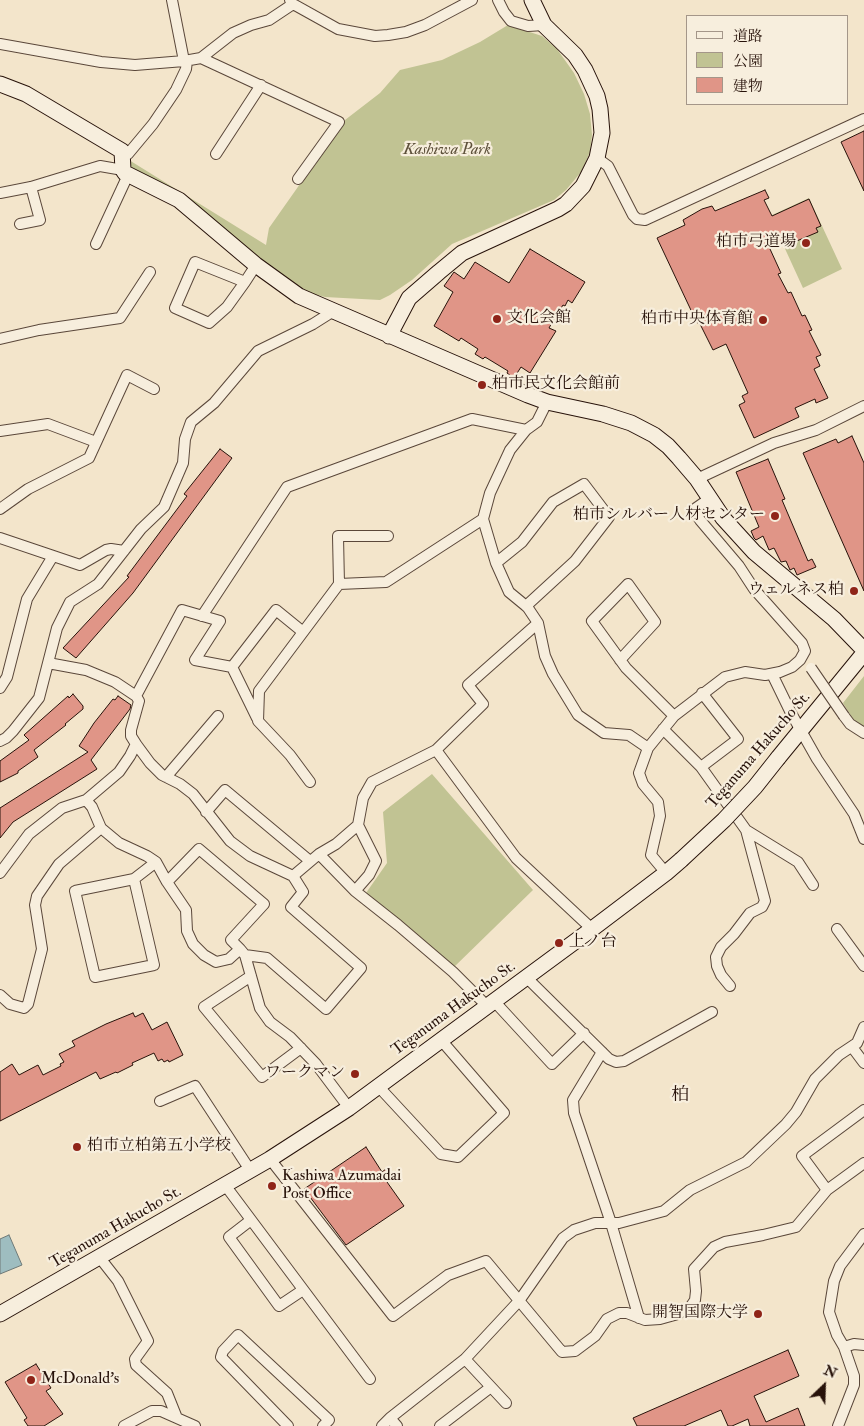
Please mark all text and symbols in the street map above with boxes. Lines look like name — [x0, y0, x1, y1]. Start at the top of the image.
legend — [686, 15, 849, 105]
text: 道路 — [733, 27, 763, 46]
text: 公園 — [733, 52, 763, 71]
text: 建物 — [733, 77, 763, 96]
park label: Kashiwa Park — [403, 141, 491, 161]
place label: 柏市弓道場 — [716, 233, 796, 253]
marker: 柏市弓道場 — [800, 237, 812, 249]
place label: 文化会館 — [507, 309, 571, 329]
place label: 柏市中央体育館 — [641, 310, 753, 330]
marker: 文化会館 — [491, 313, 503, 325]
marker: 柏市中央体育館 — [757, 314, 769, 326]
place label: 柏市民文化会館前 — [492, 375, 620, 395]
marker: 柏市民文化会館前 — [476, 379, 488, 391]
place label: 柏市シルバー人材センター — [573, 506, 765, 526]
marker: 柏市シルバー人材センター — [769, 510, 781, 522]
place label: ウェルネス柏 — [748, 581, 844, 601]
marker: ウェルネス柏 — [848, 585, 860, 597]
street label: Teganuma Hakucho St. — [703, 689, 815, 813]
place label: 上ノ台 — [569, 933, 617, 953]
marker: 上ノ台 — [553, 937, 565, 949]
street label: Teganuma Hakucho St. — [388, 958, 520, 1060]
place label: ワークマン — [265, 1064, 345, 1084]
marker: ワークマン — [349, 1068, 361, 1080]
district label: 柏 — [671, 1085, 689, 1107]
place label: 柏市立柏第五小学校 — [87, 1137, 231, 1157]
marker: 柏市立柏第五小学校 — [71, 1141, 83, 1153]
place label: Kashiwa Azumadai Post Office — [282, 1167, 401, 1205]
marker: Kashiwa Azumadai Post Office — [266, 1180, 278, 1192]
street label: Teganuma Hakucho St. — [47, 1183, 185, 1273]
place label: 開智国際大学 — [652, 1304, 748, 1324]
marker: 開智国際大学 — [752, 1308, 764, 1320]
north arrow — [799, 1361, 849, 1411]
text: N — [821, 1362, 839, 1382]
place label: McDonald's — [41, 1370, 119, 1390]
marker: McDonald's — [25, 1374, 37, 1386]

